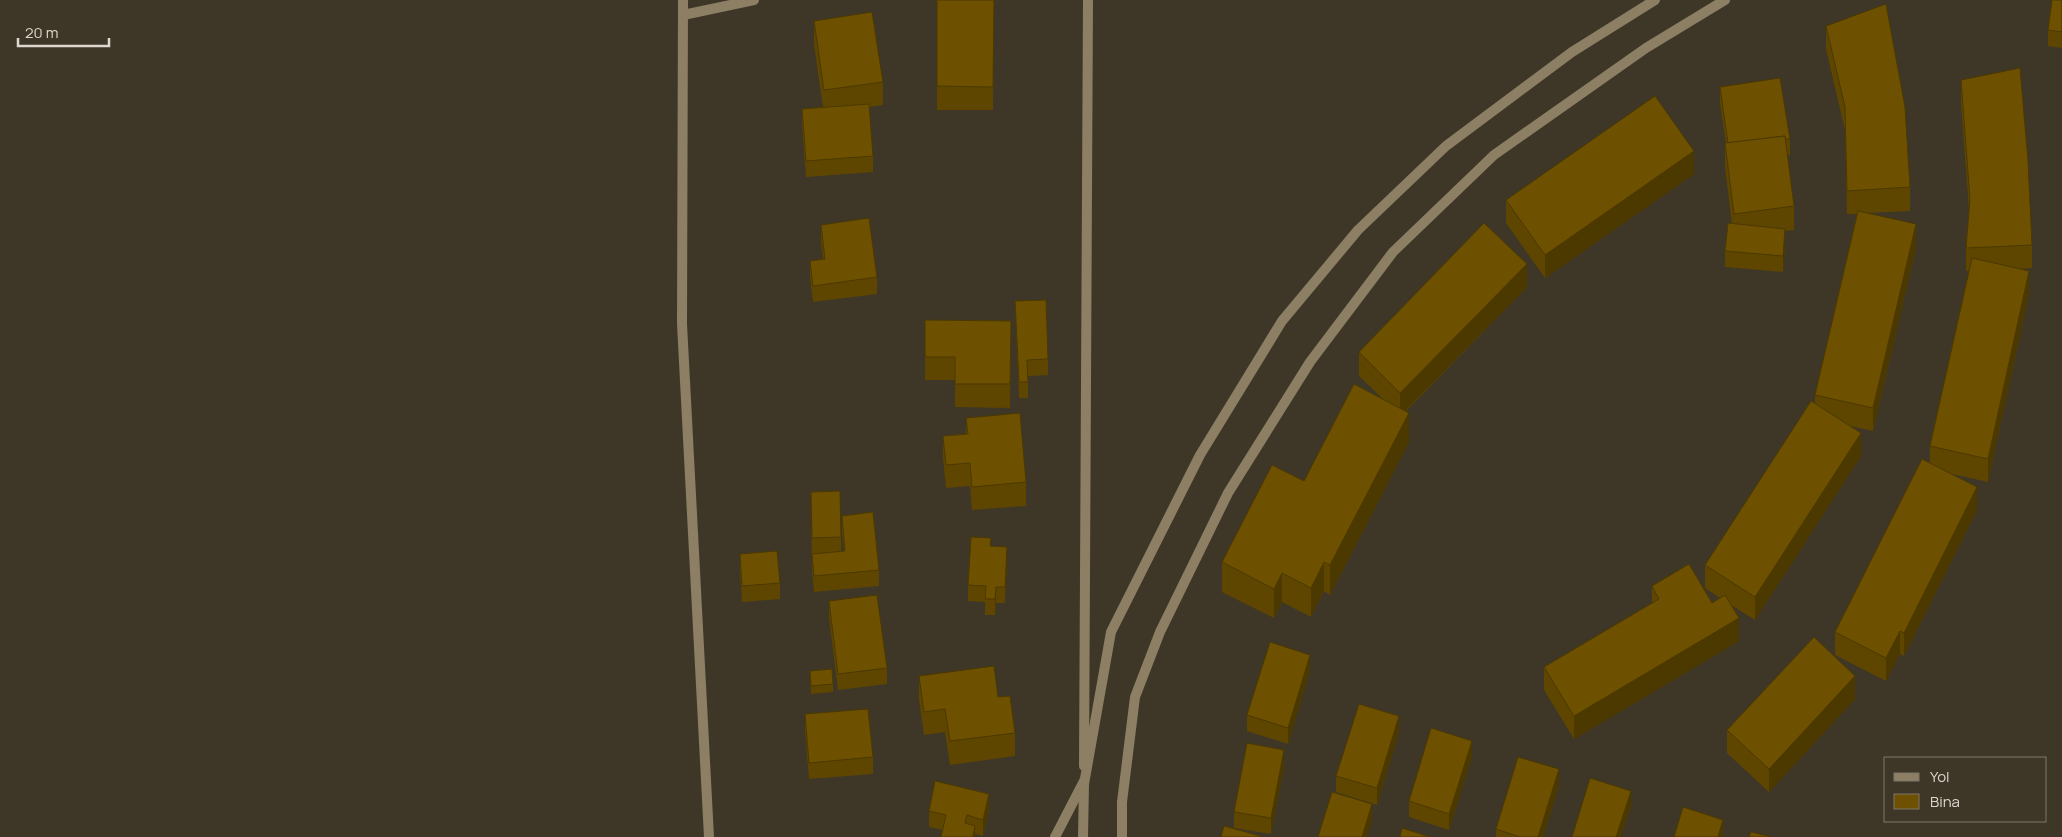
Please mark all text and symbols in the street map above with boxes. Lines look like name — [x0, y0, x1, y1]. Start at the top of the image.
scale bar — [18, 15, 109, 47]
text: 20 m — [25, 22, 58, 43]
legend — [1884, 757, 2047, 822]
text: Yol — [1930, 766, 1950, 787]
text: Bina — [1930, 791, 1960, 812]

